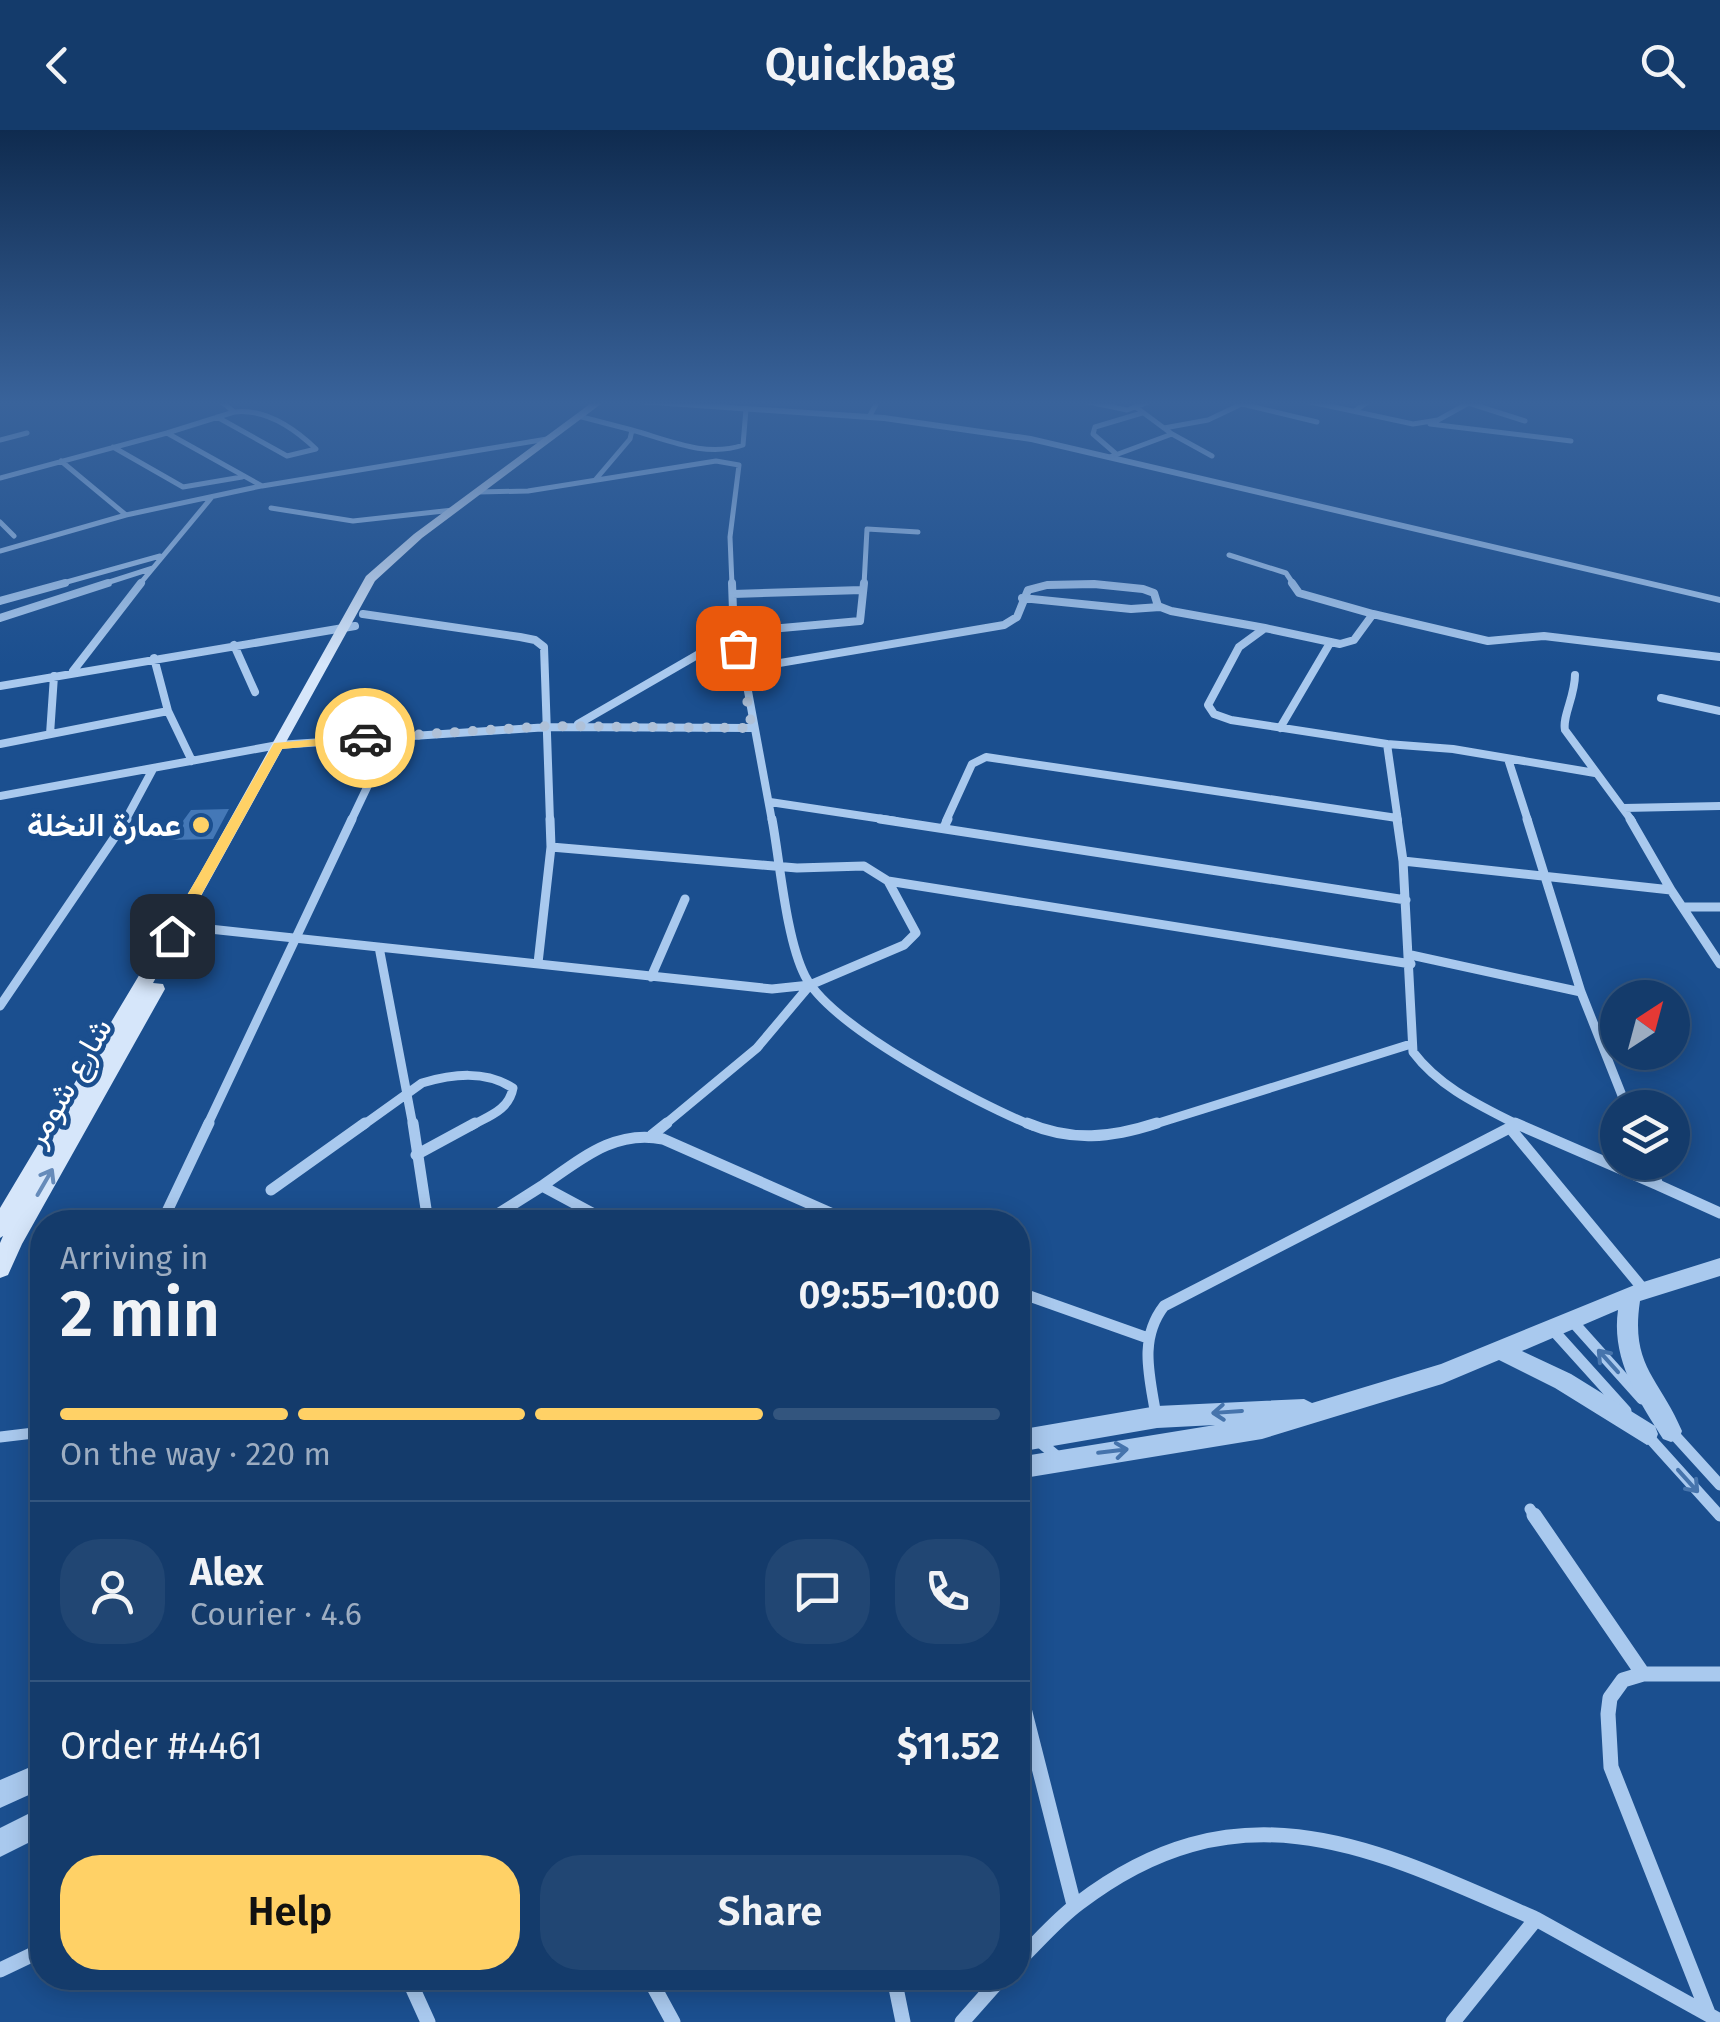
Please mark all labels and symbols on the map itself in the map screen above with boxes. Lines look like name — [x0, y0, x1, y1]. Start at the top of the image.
pin — [696, 606, 781, 691]
courier — [315, 688, 415, 788]
place label: عمارة النخلة — [27, 806, 181, 845]
marker: عمارة النخلة — [190, 814, 212, 836]
pin — [130, 894, 215, 979]
north arrow — [1600, 980, 1690, 1070]
street label: شارع شومر — [16, 1011, 122, 1155]
one-way arrow — [35, 1168, 55, 1197]
one-way arrow — [1597, 1349, 1620, 1374]
one-way arrow — [1211, 1402, 1244, 1421]
one-way arrow — [1097, 1441, 1129, 1459]
one-way arrow — [1676, 1468, 1699, 1493]

